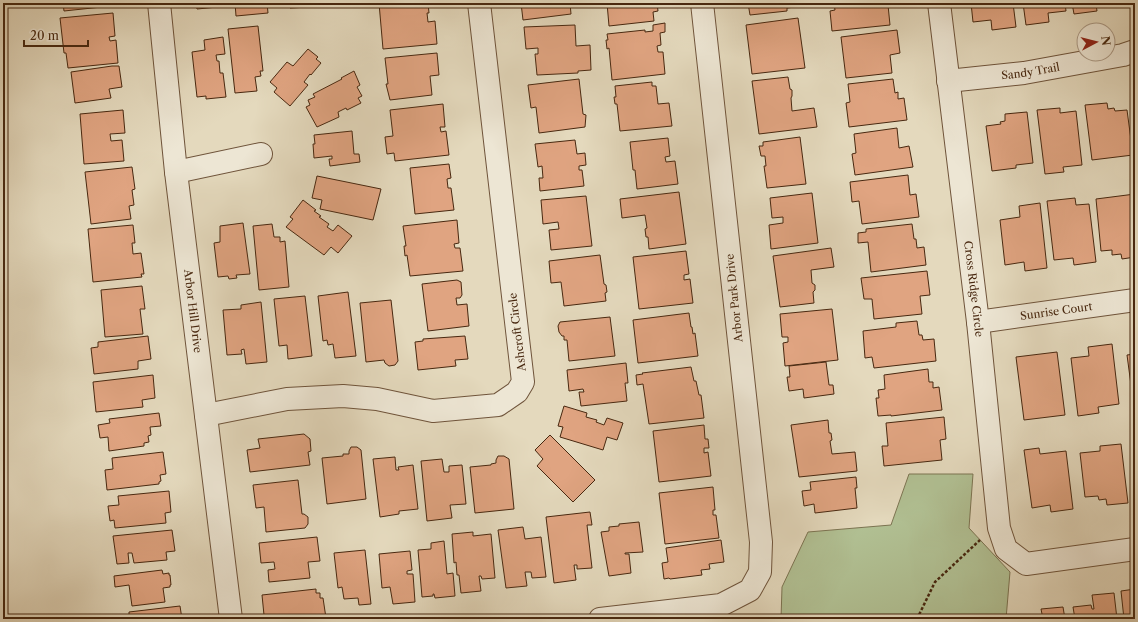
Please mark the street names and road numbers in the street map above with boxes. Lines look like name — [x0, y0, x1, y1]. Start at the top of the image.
street label: Sandy Trail — [1001, 60, 1061, 82]
street label: Cross Ridge Circle — [961, 240, 986, 338]
street label: Arbor Park Drive — [722, 253, 746, 344]
street label: Arbor Hill Drive — [181, 267, 205, 354]
street label: Ashcroft Circle — [505, 292, 529, 373]
street label: Sunrise Court — [1019, 299, 1093, 323]

